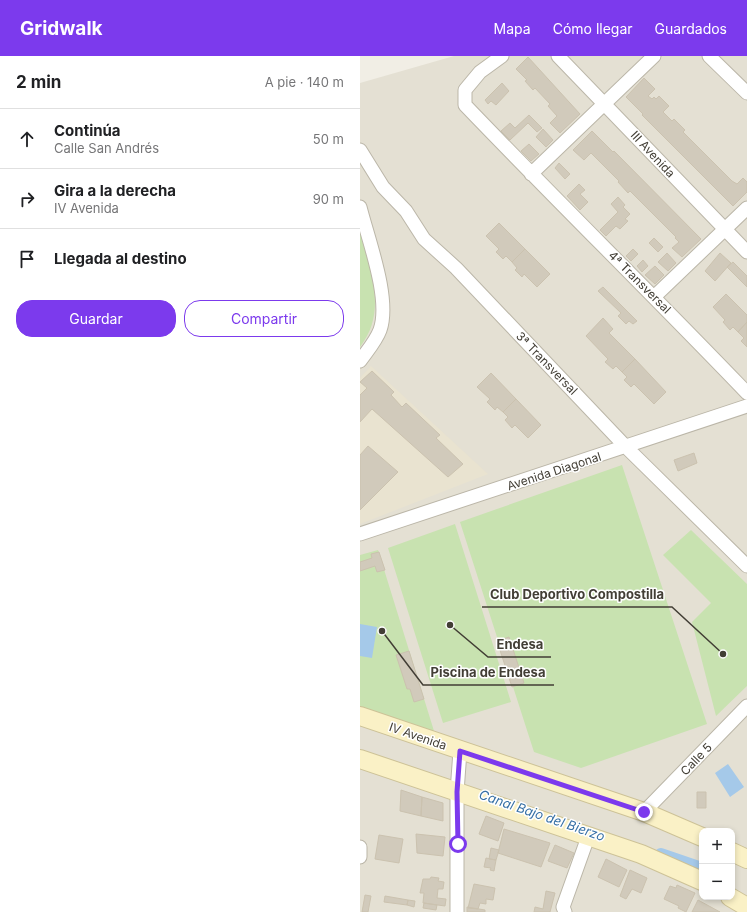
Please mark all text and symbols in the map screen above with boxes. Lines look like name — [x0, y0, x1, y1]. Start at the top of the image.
text: Gridwalk — [20, 17, 103, 40]
text: Mapa — [494, 20, 531, 37]
text: Cómo llegar — [553, 20, 633, 37]
text: Guardados — [655, 20, 727, 37]
text: 2 min — [16, 72, 61, 92]
text: A pie · 140 m — [265, 74, 344, 90]
text: Continúa — [54, 121, 121, 140]
icon: ahead — [16, 128, 38, 150]
street label: III Avenida — [628, 128, 678, 180]
text: 50 m — [313, 131, 344, 147]
text: Calle San Andrés — [54, 140, 159, 156]
text: Gira a la derecha — [54, 181, 176, 200]
icon: right — [16, 188, 38, 210]
text: 90 m — [313, 191, 344, 207]
text: IV Avenida — [54, 200, 119, 216]
icon: arrive — [16, 248, 38, 270]
street label: 4ª Transversal — [606, 248, 674, 316]
text: Llegada al destino — [54, 249, 187, 268]
button: Guardar — [16, 300, 176, 337]
button: Compartir — [184, 300, 344, 337]
street label: 3ª Transversal — [513, 328, 581, 398]
street label: Avenida Diagonal — [505, 449, 603, 493]
callout: Club Deportivo Compostilla — [482, 582, 672, 607]
text: Club Deportivo Compostilla — [490, 586, 664, 602]
callout: Endesa — [488, 632, 551, 657]
text: Endesa — [497, 636, 543, 652]
callout: Piscina de Endesa — [423, 660, 554, 685]
text: Piscina de Endesa — [431, 664, 545, 680]
street label: IV Avenida — [387, 719, 449, 753]
street label: Calle 5 — [677, 740, 715, 778]
water label: Canal Bajo del Bierzo — [477, 786, 607, 844]
route end — [635, 803, 653, 821]
map controls — [699, 828, 735, 900]
button: + — [699, 828, 735, 864]
route start — [449, 835, 467, 853]
button: − — [699, 864, 735, 900]

